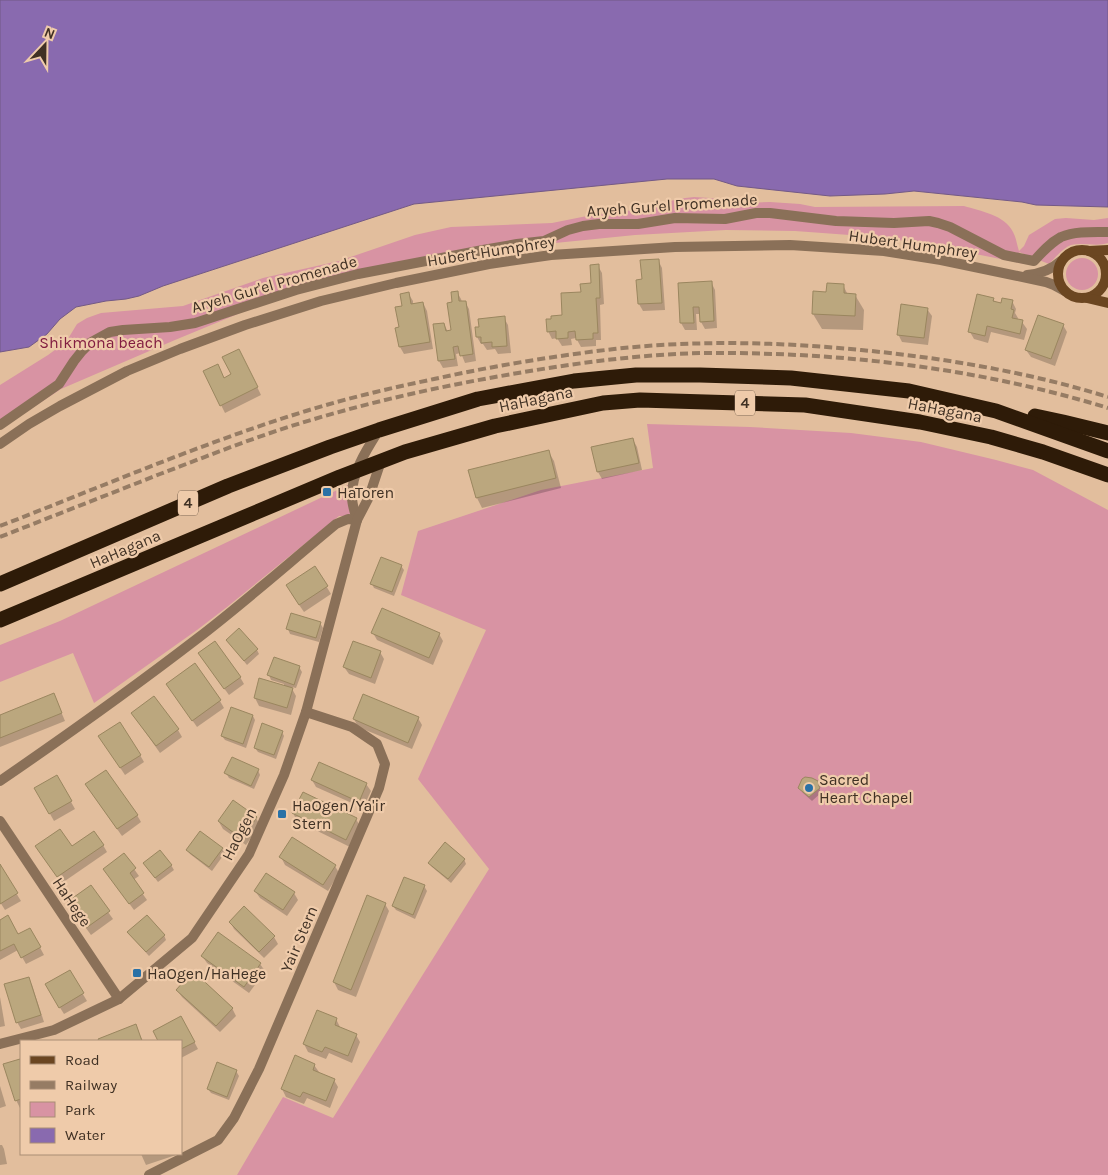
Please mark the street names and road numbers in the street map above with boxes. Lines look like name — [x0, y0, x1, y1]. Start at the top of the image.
street label: Aryeh Gur'el Promenade — [586, 190, 758, 220]
street label: Hubert Humphrey — [848, 226, 979, 262]
street label: Hubert Humphrey — [426, 231, 557, 271]
street label: Aryeh Gur'el Promenade — [189, 251, 359, 317]
street label: HaHagana — [497, 382, 575, 416]
road number: 4 — [735, 390, 755, 416]
street label: HaHagana — [906, 393, 984, 427]
road number: 4 — [178, 490, 198, 516]
street label: HaHagana — [87, 526, 163, 572]
street label: HaOgen — [218, 804, 260, 864]
street label: HaHege — [49, 874, 95, 930]
street label: Yair Stern — [277, 903, 321, 975]

